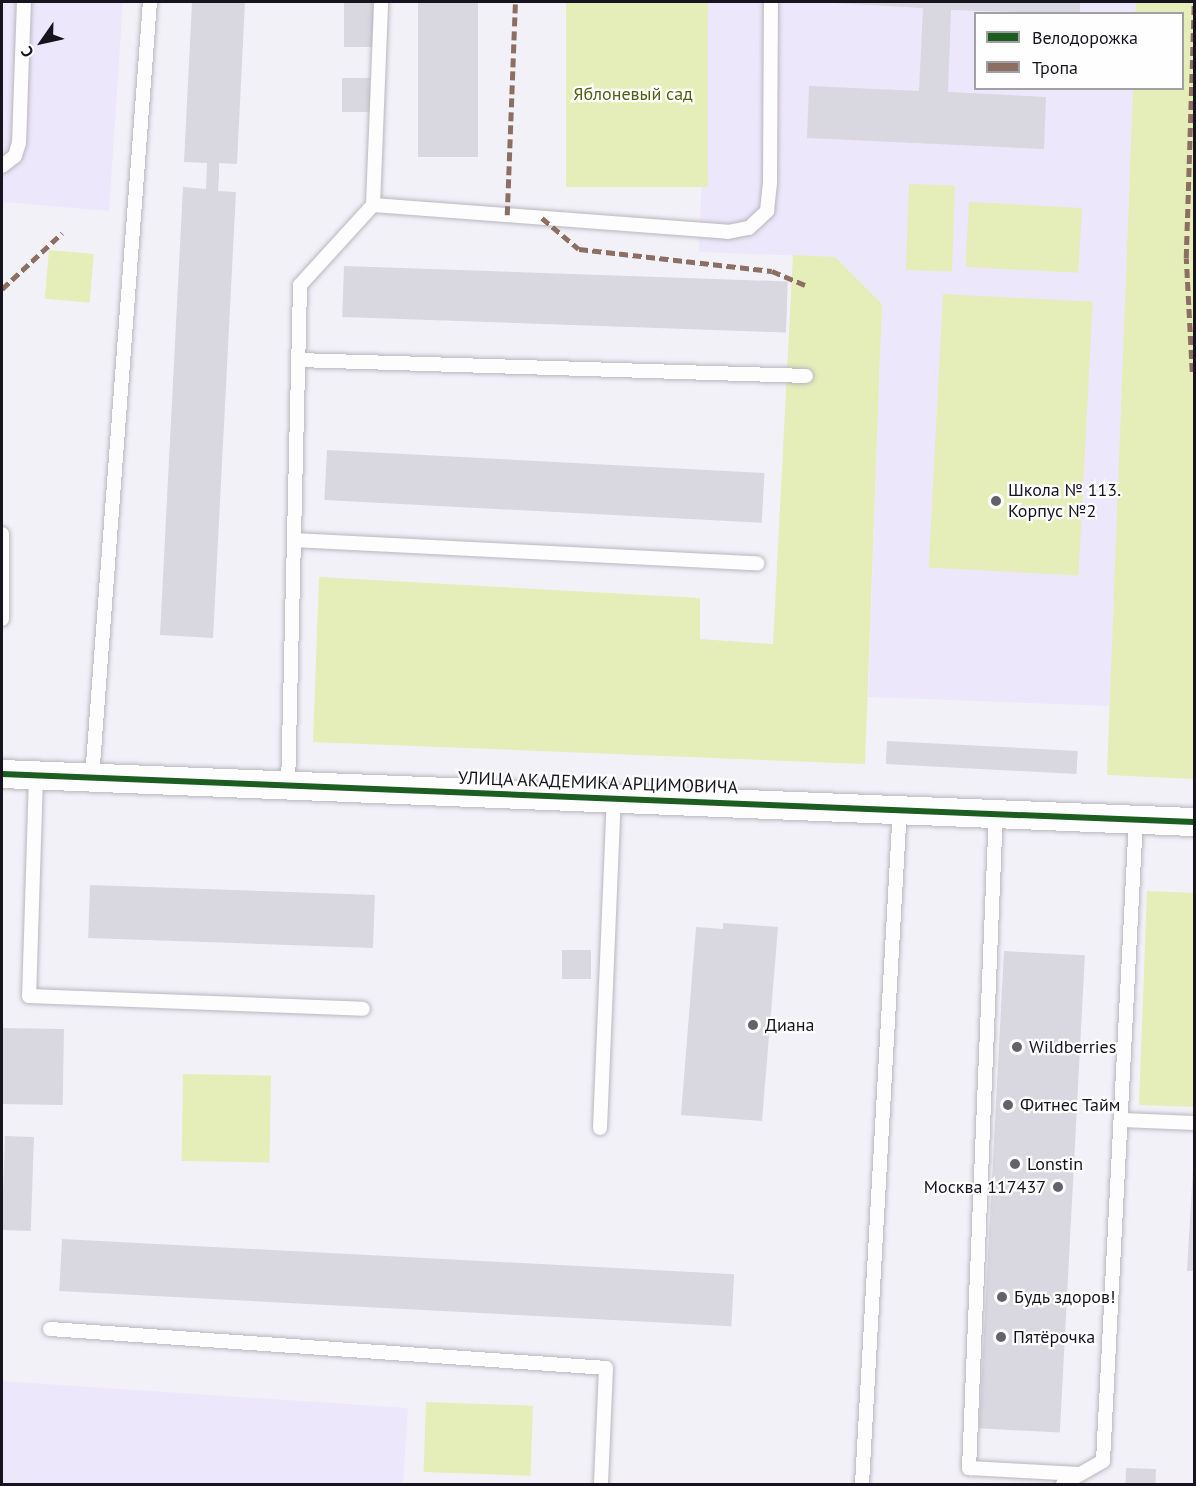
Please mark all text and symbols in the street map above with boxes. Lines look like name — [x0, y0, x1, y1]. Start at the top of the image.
north arrow — [12, 12, 72, 72]
legend — [974, 12, 1184, 90]
text: Велодорожка — [1032, 26, 1138, 49]
text: С — [16, 43, 38, 61]
text: Тропа — [1032, 56, 1078, 79]
park label: Яблоневый сад — [573, 83, 693, 105]
place label: Школа № 113. Корпус №2 — [1008, 480, 1121, 522]
marker: Школа № 113. Корпус №2 — [989, 494, 1003, 508]
street label: УЛИЦА АКАДЕМИКА АРЦИМОВИЧА — [456, 767, 740, 799]
place label: Диана — [765, 1014, 814, 1036]
marker: Диана — [746, 1018, 760, 1032]
place label: Wildberries — [1029, 1036, 1116, 1058]
marker: Wildberries — [1010, 1040, 1024, 1054]
place label: Фитнес Тайм — [1020, 1094, 1121, 1116]
marker: Фитнес Тайм — [1001, 1098, 1015, 1112]
place label: Lonstin — [1027, 1153, 1083, 1175]
marker: Lonstin — [1008, 1157, 1022, 1171]
place label: Москва 117437 — [924, 1176, 1046, 1198]
marker: Москва 117437 — [1051, 1180, 1065, 1194]
place label: Будь здоров! — [1014, 1286, 1116, 1308]
marker: Будь здоров! — [995, 1290, 1009, 1304]
place label: Пятёрочка — [1013, 1326, 1095, 1348]
marker: Пятёрочка — [994, 1330, 1008, 1344]

